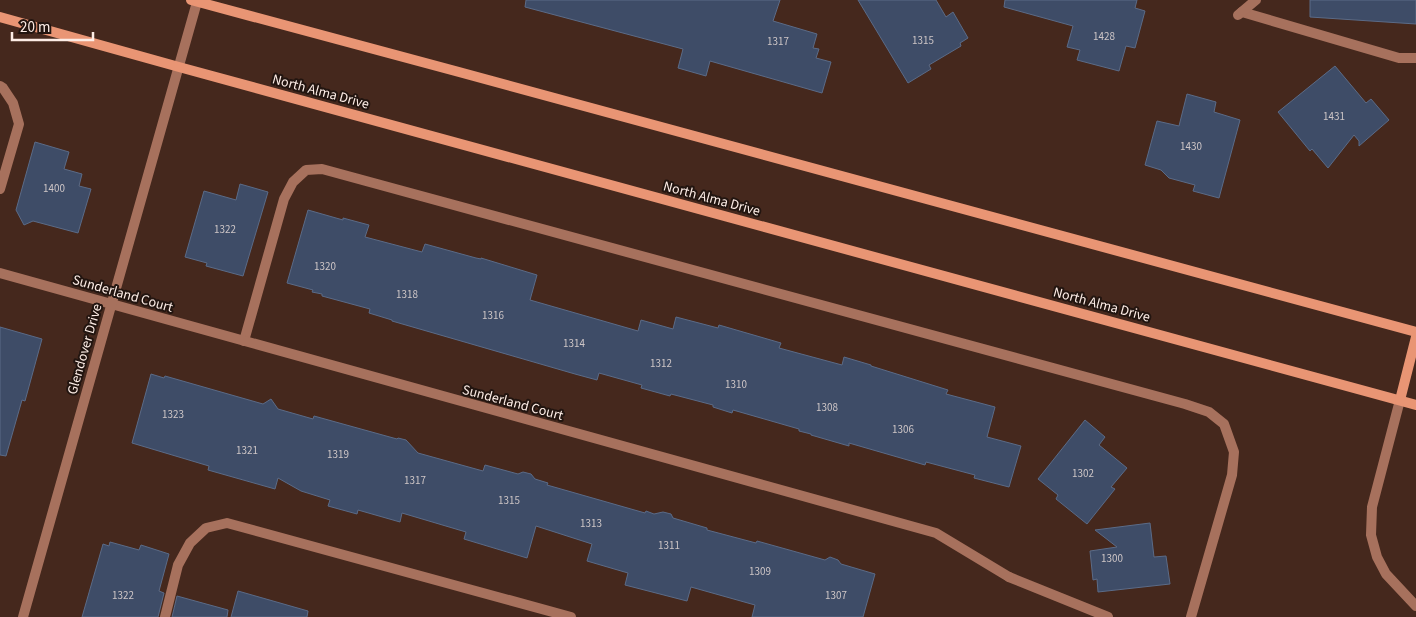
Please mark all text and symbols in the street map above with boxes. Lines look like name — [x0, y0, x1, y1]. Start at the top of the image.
scale bar — [12, 10, 94, 42]
text: 20 m — [20, 17, 50, 38]
house number: 1428 — [1093, 29, 1115, 44]
house number: 1315 — [912, 33, 934, 48]
house number: 1317 — [767, 34, 789, 49]
street label: North Alma Drive — [270, 69, 371, 115]
house number: 1431 — [1323, 109, 1345, 124]
house number: 1430 — [1180, 139, 1202, 154]
street label: North Alma Drive — [661, 176, 762, 222]
house number: 1400 — [43, 181, 65, 196]
house number: 1322 — [214, 222, 236, 237]
house number: 1320 — [314, 259, 336, 274]
street label: Sunderland Court — [70, 270, 176, 318]
street label: North Alma Drive — [1051, 282, 1152, 328]
house number: 1318 — [396, 287, 418, 302]
street label: Glendover Drive — [62, 302, 107, 397]
house number: 1316 — [482, 308, 504, 323]
house number: 1314 — [563, 336, 585, 351]
house number: 1312 — [650, 356, 672, 371]
house number: 1310 — [725, 377, 747, 392]
street label: Sunderland Court — [460, 380, 566, 426]
house number: 1308 — [816, 400, 838, 415]
house number: 1323 — [162, 407, 184, 422]
house number: 1306 — [892, 422, 914, 437]
house number: 1321 — [236, 443, 258, 458]
house number: 1319 — [327, 447, 349, 462]
house number: 1302 — [1072, 466, 1094, 481]
house number: 1317 — [404, 473, 426, 488]
house number: 1315 — [498, 493, 520, 508]
house number: 1313 — [580, 516, 602, 531]
house number: 1311 — [658, 538, 680, 553]
house number: 1300 — [1101, 551, 1123, 566]
house number: 1309 — [749, 564, 771, 579]
house number: 1322 — [112, 588, 134, 603]
house number: 1307 — [825, 588, 847, 603]

